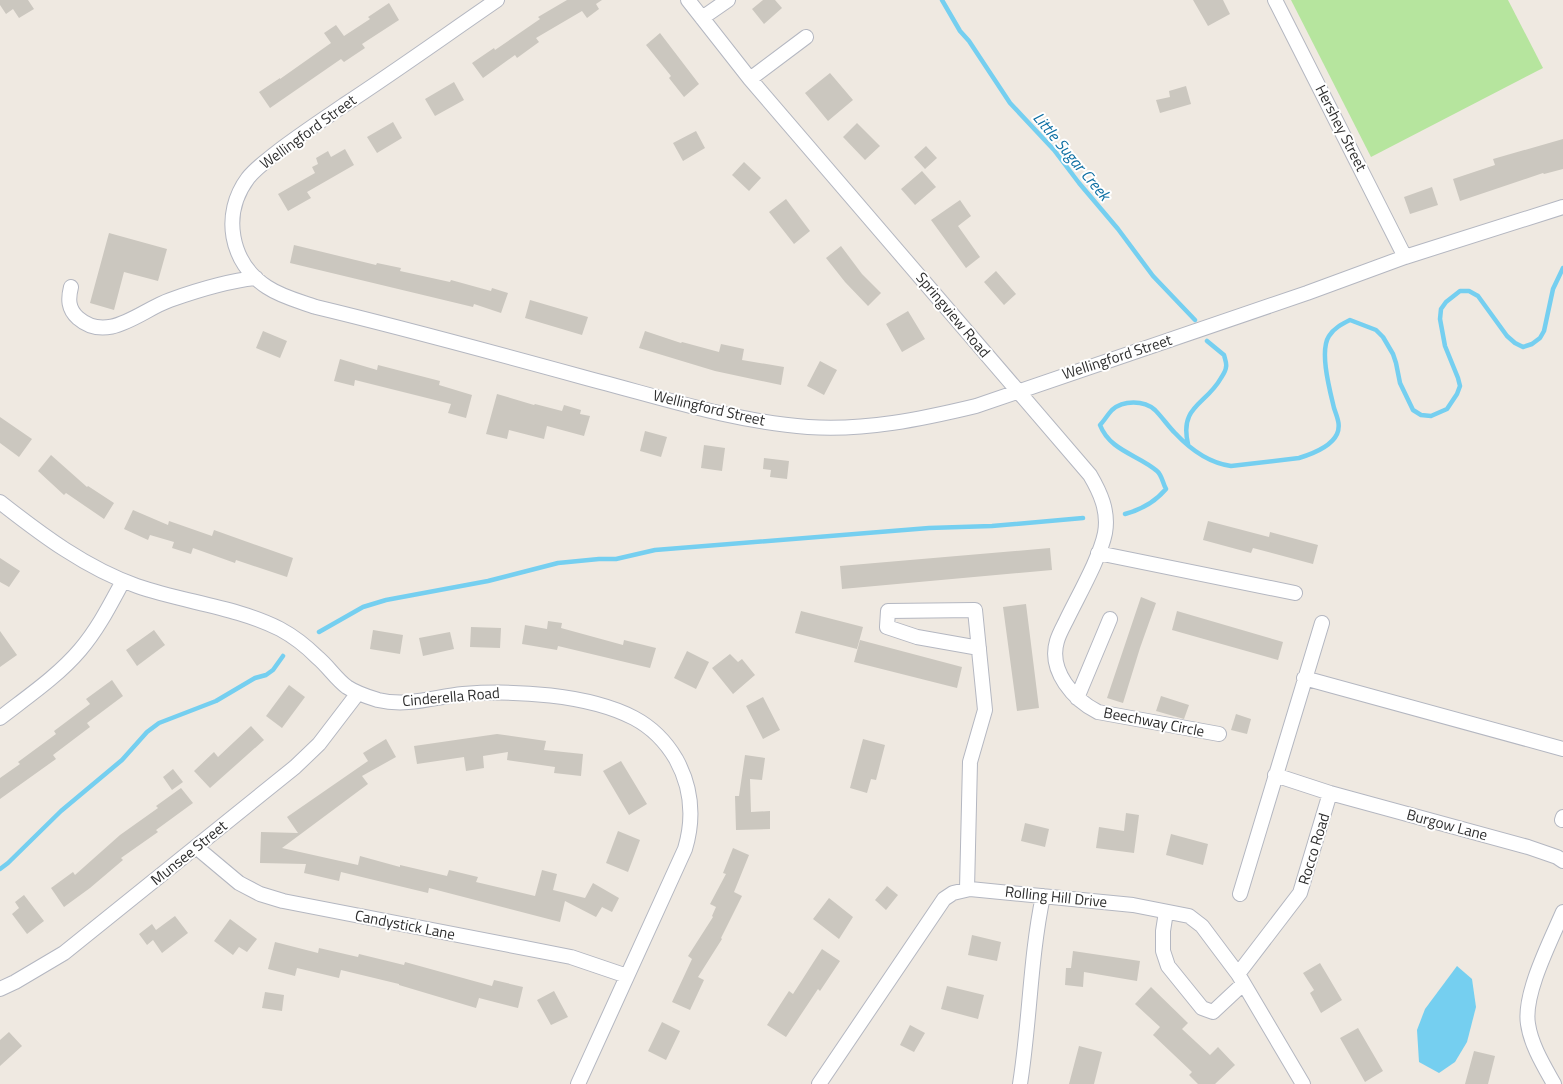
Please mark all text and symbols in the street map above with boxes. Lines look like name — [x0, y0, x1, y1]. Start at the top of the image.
street label: Hershey Street — [1310, 80, 1373, 176]
street label: Wellingford Street — [255, 88, 361, 174]
water label: Little Sugar Creek — [1028, 106, 1118, 207]
street label: Springview Road — [911, 267, 996, 362]
street label: Wellingford Street — [1059, 328, 1175, 385]
street label: Wellingford Street — [651, 383, 768, 432]
street label: Cinderella Road — [401, 681, 501, 712]
street label: Beechway Circle — [1102, 700, 1207, 743]
street label: Burgow Lane — [1404, 803, 1490, 846]
street label: Rocco Road — [1292, 810, 1335, 887]
street label: Munsee Street — [145, 814, 233, 891]
street label: Rolling Hill Drive — [1004, 880, 1108, 913]
street label: Candystick Lane — [353, 904, 457, 945]

